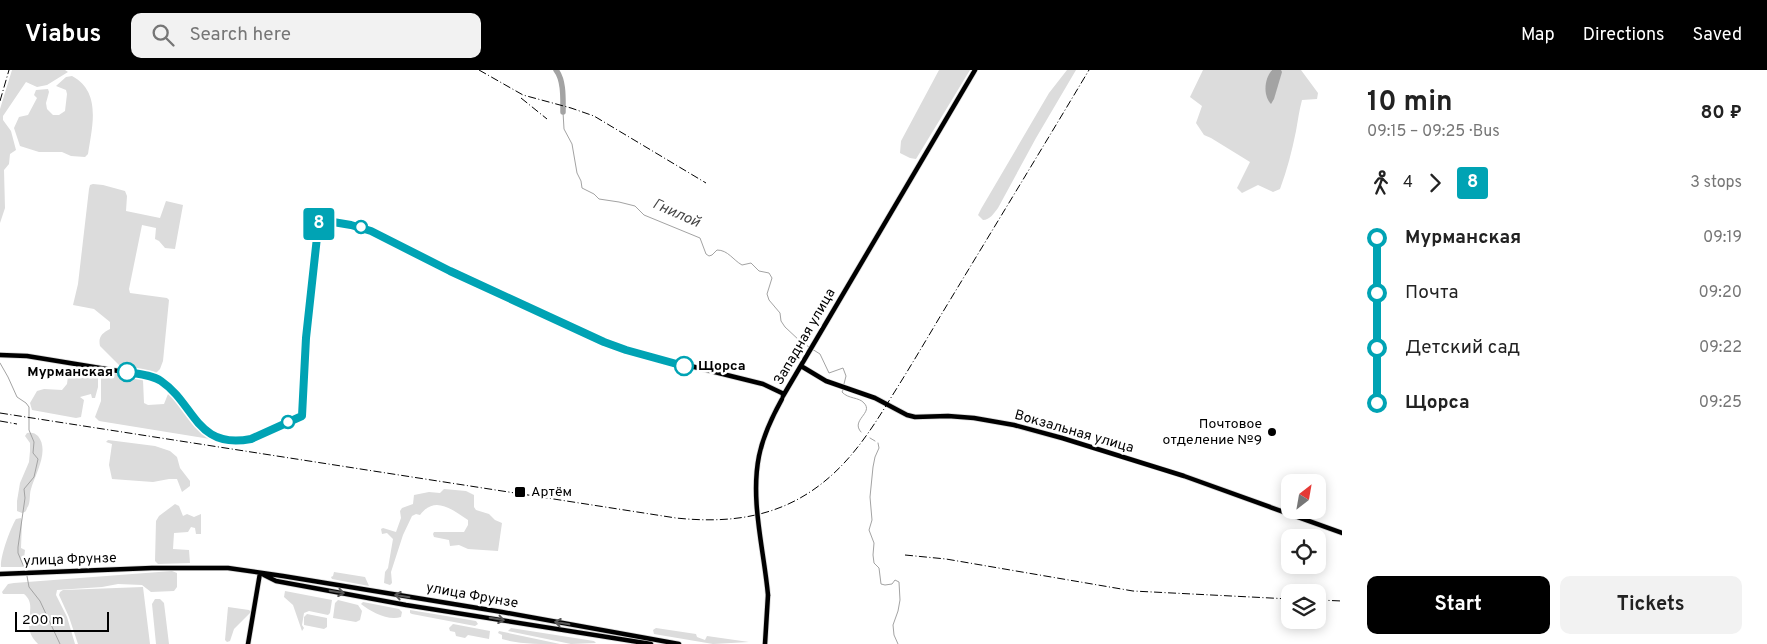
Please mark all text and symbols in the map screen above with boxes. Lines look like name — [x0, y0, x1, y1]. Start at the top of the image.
search box — [131, 13, 481, 58]
text: Viabus — [25, 20, 101, 50]
icon: search — [149, 21, 177, 49]
text: Search here — [189, 23, 291, 47]
text: Map — [1521, 24, 1555, 47]
text: Directions — [1583, 24, 1665, 47]
text: Saved — [1693, 24, 1742, 47]
text: 10 min — [1367, 85, 1453, 121]
text: 80 ₽ — [1701, 101, 1742, 125]
text: 09:15 – 09:25 · Bus — [1367, 122, 1500, 142]
icon: walk — [1367, 169, 1395, 197]
icon: forward — [1421, 169, 1449, 197]
text: 8 — [1467, 171, 1478, 194]
text: 4 — [1403, 173, 1413, 193]
text: 3 stops — [1690, 173, 1742, 193]
water label: Гнилой — [649, 195, 704, 233]
line badge: 8 — [303, 208, 335, 240]
text: 8 — [313, 212, 325, 235]
unlabelled marker — [354, 220, 368, 234]
text: Мурманская — [1405, 226, 1521, 250]
text: 09:19 — [1703, 228, 1742, 248]
text: Почта — [1405, 281, 1459, 305]
text: 09:20 — [1699, 283, 1742, 303]
street label: Западная улица — [770, 286, 840, 388]
text: Детский сад — [1405, 336, 1520, 360]
text: 09:22 — [1699, 338, 1742, 358]
marker: Щорса — [674, 356, 694, 376]
place label: Щорса — [698, 358, 746, 375]
marker: Мурманская — [117, 362, 137, 382]
place label: Мурманская — [27, 364, 113, 381]
text: Щорса — [1405, 391, 1470, 415]
text: 09:25 — [1699, 393, 1742, 413]
street label: Вокзальная улица — [1012, 407, 1136, 457]
unlabelled marker — [281, 415, 295, 429]
place label: Почтовое отделение №9 — [1163, 416, 1262, 449]
marker: Почтовое отделение №9 — [1266, 426, 1278, 438]
north arrow — [1281, 474, 1326, 519]
map controls — [1281, 474, 1326, 629]
place label: Артём — [531, 484, 572, 501]
marker: Артём — [513, 485, 527, 499]
button: locate — [1281, 529, 1326, 574]
street label: улица Фрунзе — [23, 550, 117, 570]
button: Start — [1367, 576, 1550, 634]
button: Tickets — [1560, 576, 1742, 634]
street label: улица Фрунзе — [425, 580, 519, 612]
button: layers — [1281, 584, 1326, 629]
one-way arrow — [329, 587, 345, 597]
one-way arrow — [394, 591, 410, 601]
scale bar — [15, 609, 109, 632]
text: 200 m — [22, 612, 64, 629]
one-way arrow — [489, 614, 505, 624]
one-way arrow — [555, 618, 571, 628]

